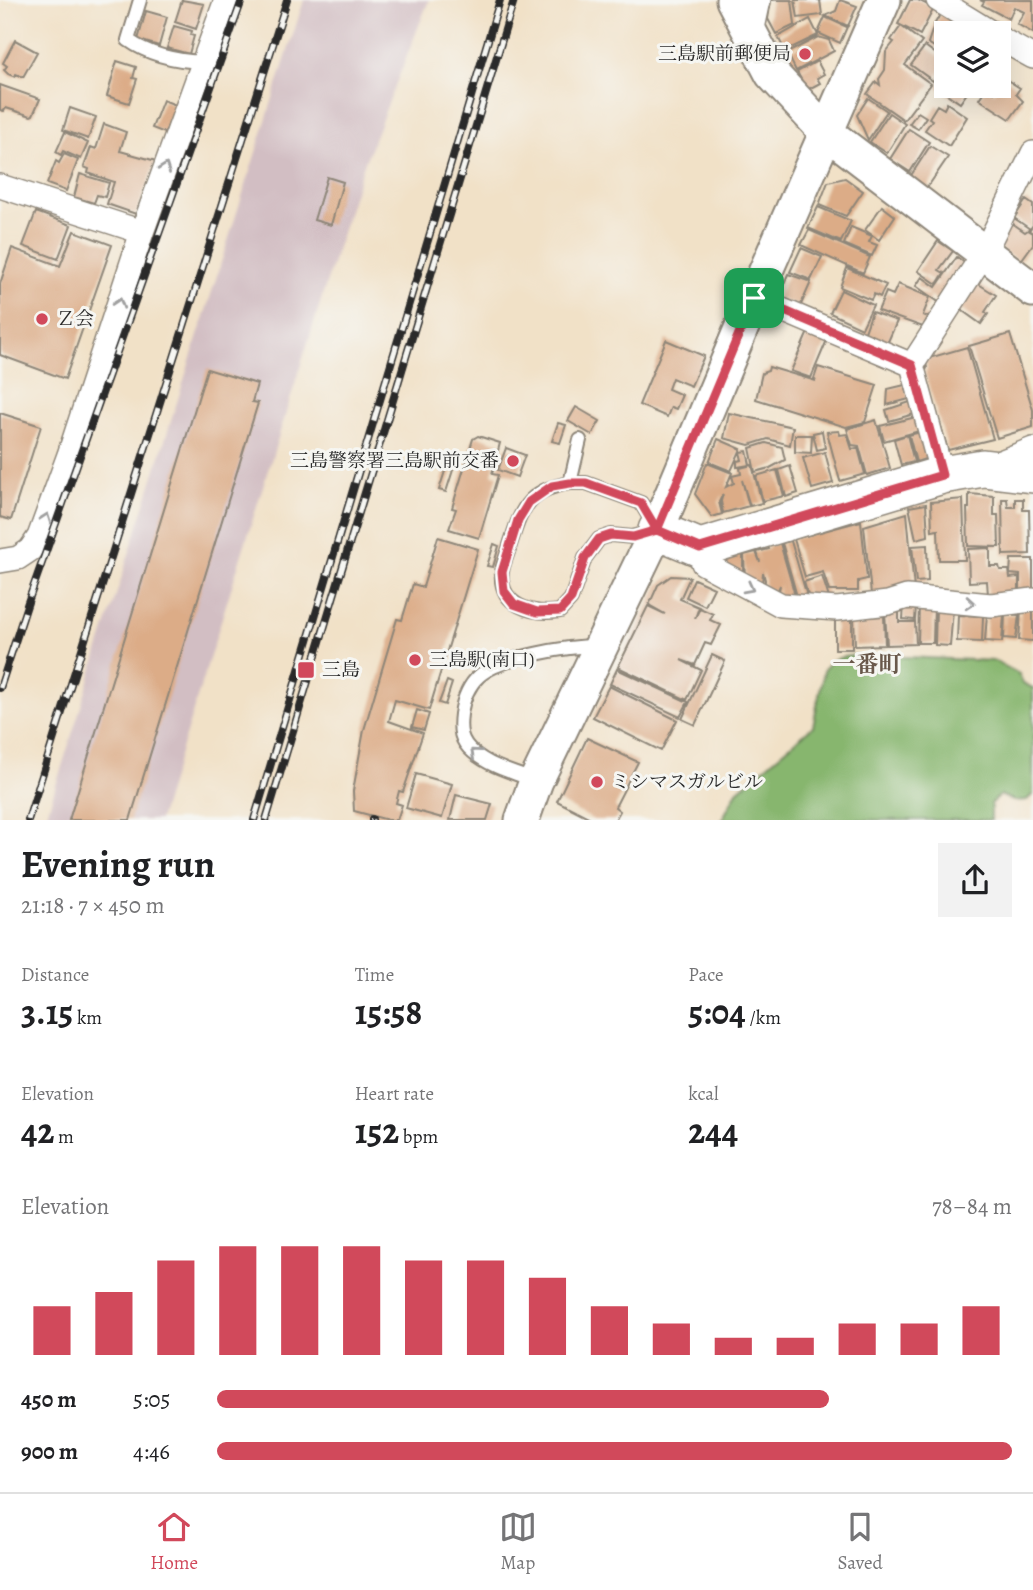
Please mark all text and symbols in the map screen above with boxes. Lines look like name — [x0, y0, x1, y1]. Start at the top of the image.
map controls — [934, 21, 1011, 98]
button: layers — [934, 21, 1011, 98]
place label: 三島駅前郵便局 — [658, 41, 791, 67]
marker: 三島駅前郵便局 — [797, 46, 813, 62]
one-way arrow — [157, 162, 171, 174]
pin — [724, 268, 784, 328]
icon: arrive — [735, 279, 773, 317]
one-way arrow — [110, 297, 125, 309]
place label: Ｚ会 — [56, 306, 94, 332]
marker: Ｚ会 — [34, 311, 50, 327]
place label: 三島警察署三島駅前交番 — [290, 448, 499, 474]
marker: 三島警察署三島駅前交番 — [505, 453, 521, 469]
one-way arrow — [37, 513, 51, 525]
one-way arrow — [742, 580, 754, 593]
one-way arrow — [965, 595, 976, 610]
place label: 三島駅(南口) — [429, 647, 534, 673]
district label: 一番町 — [833, 649, 902, 680]
marker: 三島駅(南口) — [407, 652, 423, 668]
place label: 三島 — [322, 657, 360, 683]
marker: 三島 — [296, 660, 316, 680]
one-way arrow — [470, 749, 483, 761]
place label: ミシマスガルビル — [611, 769, 763, 795]
marker: ミシマスガルビル — [589, 774, 605, 790]
text: Evening run — [21, 838, 215, 890]
button: share — [938, 843, 1012, 917]
text: 21:18 · 7 × 450 m — [21, 890, 165, 921]
text: Distance — [21, 962, 89, 988]
text: Time — [355, 962, 394, 988]
text: Pace — [688, 962, 724, 988]
text: 3.15 — [21, 988, 73, 1036]
text: 15:58 — [355, 988, 422, 1036]
text: 5:04 — [688, 988, 746, 1036]
text: km — [73, 1005, 102, 1031]
text: /km — [746, 1005, 781, 1031]
text: Elevation — [21, 1081, 94, 1107]
text: Heart rate — [355, 1081, 434, 1107]
text: kcal — [688, 1081, 719, 1107]
text: 42 — [21, 1107, 54, 1155]
text: 152 — [355, 1107, 399, 1155]
text: 244 — [688, 1107, 738, 1155]
text: m — [54, 1124, 74, 1150]
text: bpm — [399, 1124, 438, 1150]
text: Elevation — [21, 1191, 109, 1222]
text: 78–84 m — [932, 1191, 1012, 1222]
text: 450 m — [21, 1384, 76, 1415]
text: 5:05 — [133, 1384, 171, 1415]
text: 900 m — [21, 1436, 78, 1467]
text: 4:46 — [133, 1436, 170, 1467]
tab: Home — [150, 1508, 198, 1576]
tab: Map — [499, 1508, 537, 1576]
tab: Saved — [838, 1508, 883, 1576]

